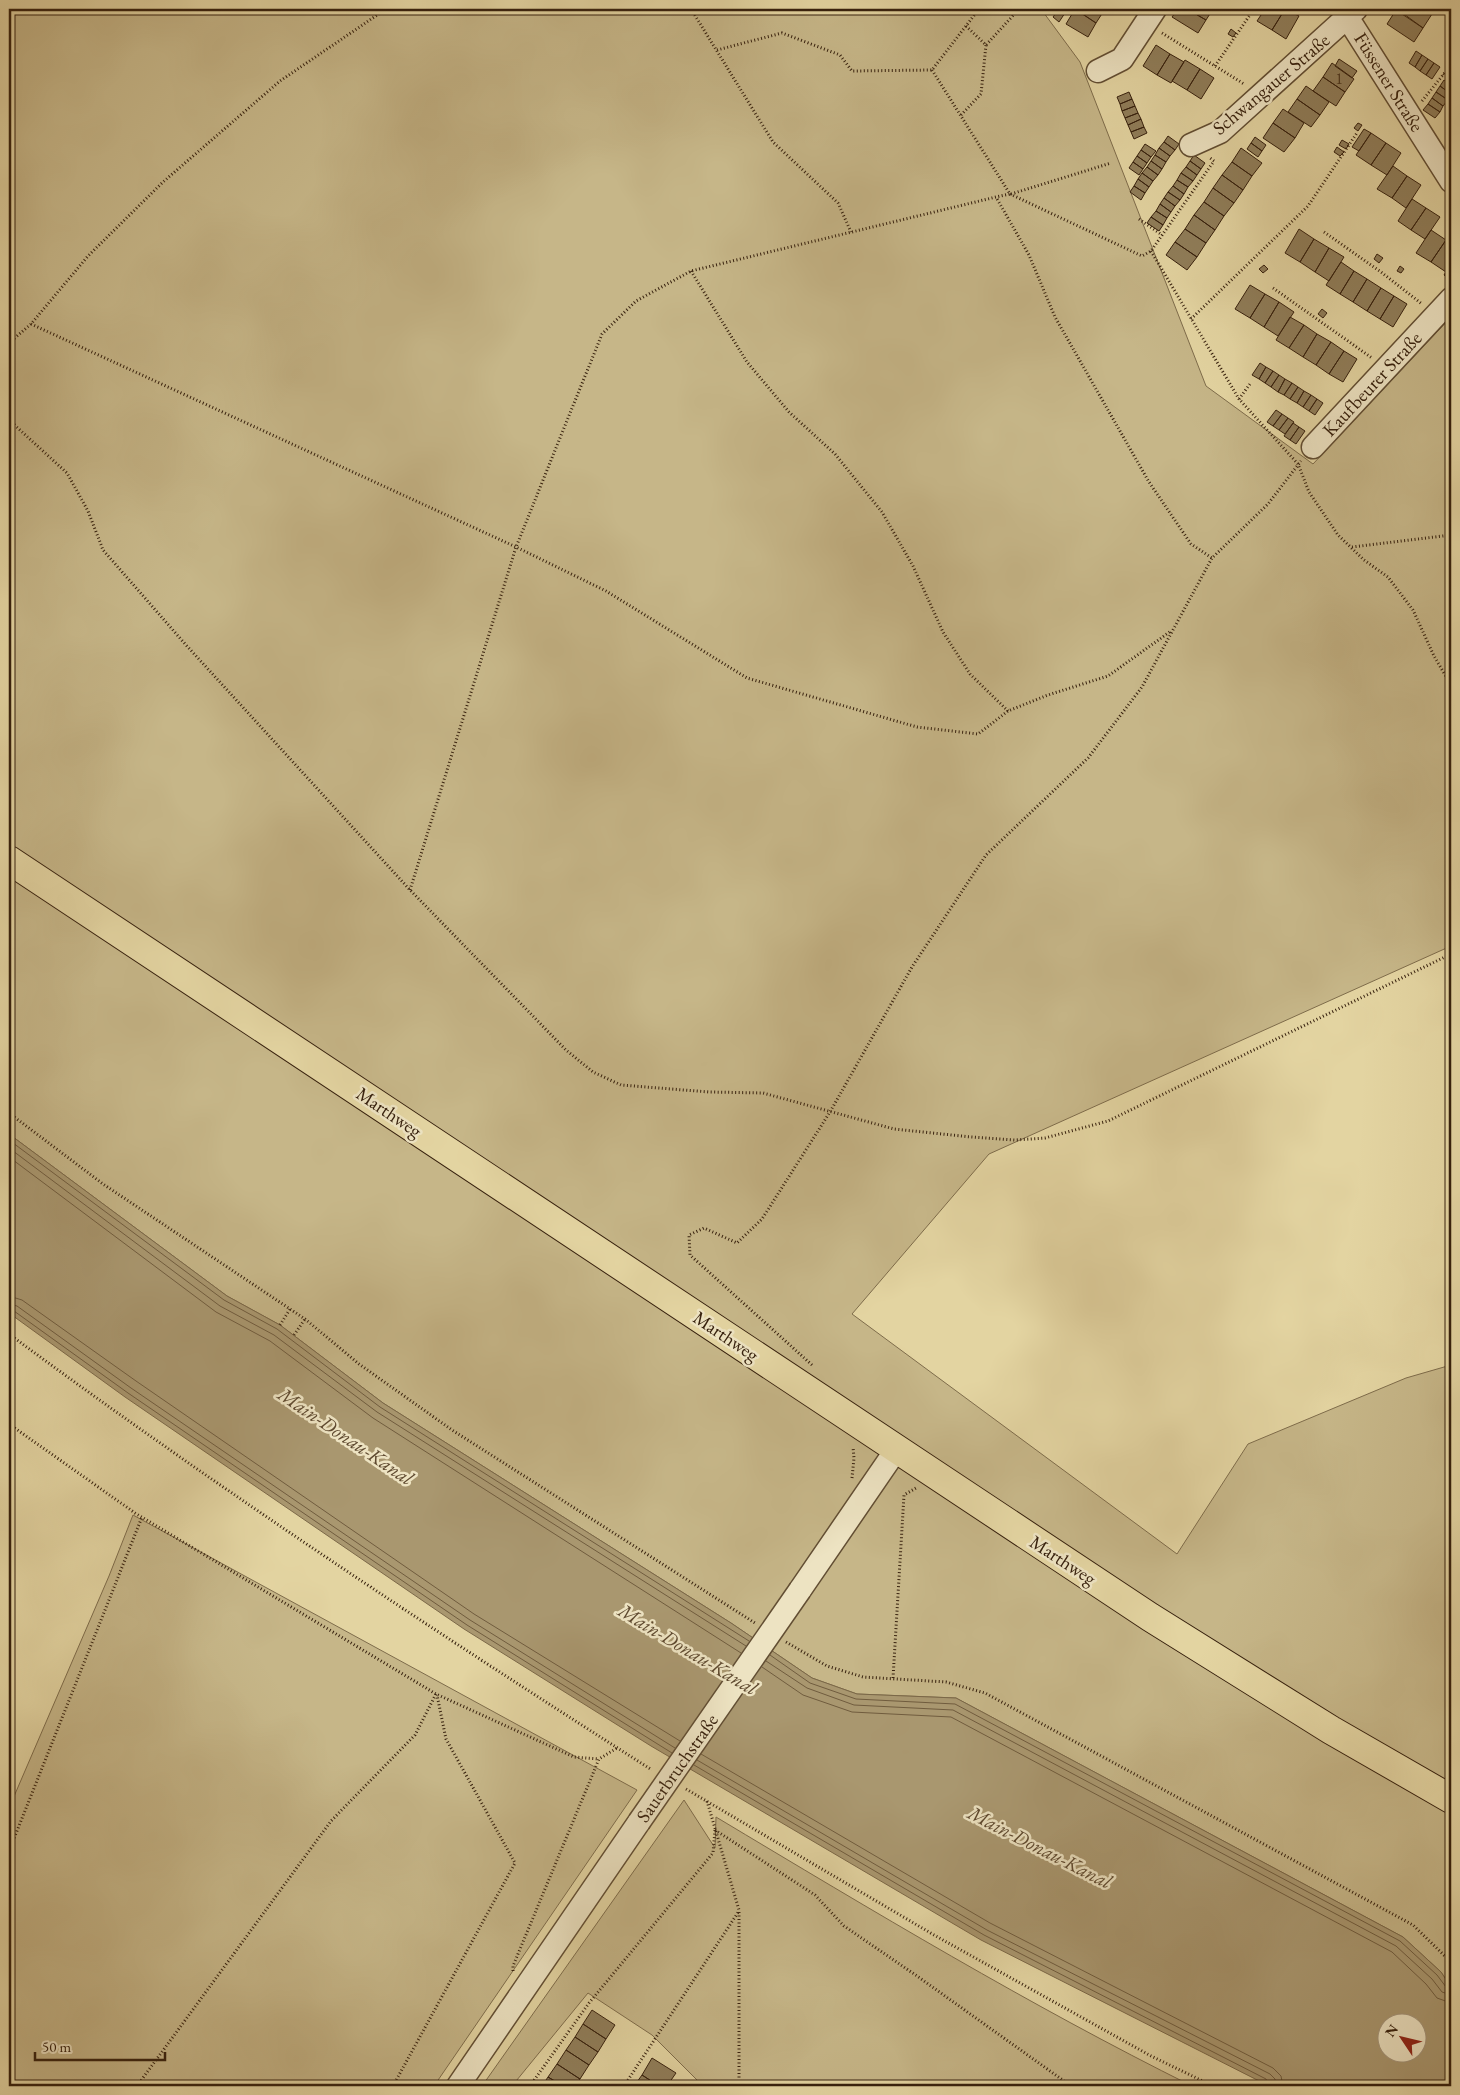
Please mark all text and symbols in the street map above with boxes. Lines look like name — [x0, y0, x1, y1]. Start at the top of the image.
street label: Schwangauer Straße — [1207, 28, 1335, 140]
street label: Füssener Straße — [1349, 28, 1429, 136]
house number: 1 — [1335, 68, 1343, 89]
street label: Kaufbeurer Straße — [1317, 326, 1427, 442]
street label: Marthweg — [351, 1081, 427, 1144]
street label: Marthweg — [688, 1305, 764, 1368]
water label: Main-Donau-Kanal — [272, 1380, 420, 1492]
street label: Marthweg — [1025, 1529, 1102, 1591]
water label: Main-Donau-Kanal — [613, 1597, 764, 1701]
street label: Sauerbruchstraße — [630, 1709, 724, 1827]
water label: Main-Donau-Kanal — [963, 1799, 1117, 1895]
north arrow — [1378, 2012, 1428, 2062]
text: N — [1381, 2020, 1402, 2040]
scale bar — [35, 2030, 165, 2062]
text: 50 m — [42, 2037, 71, 2056]

